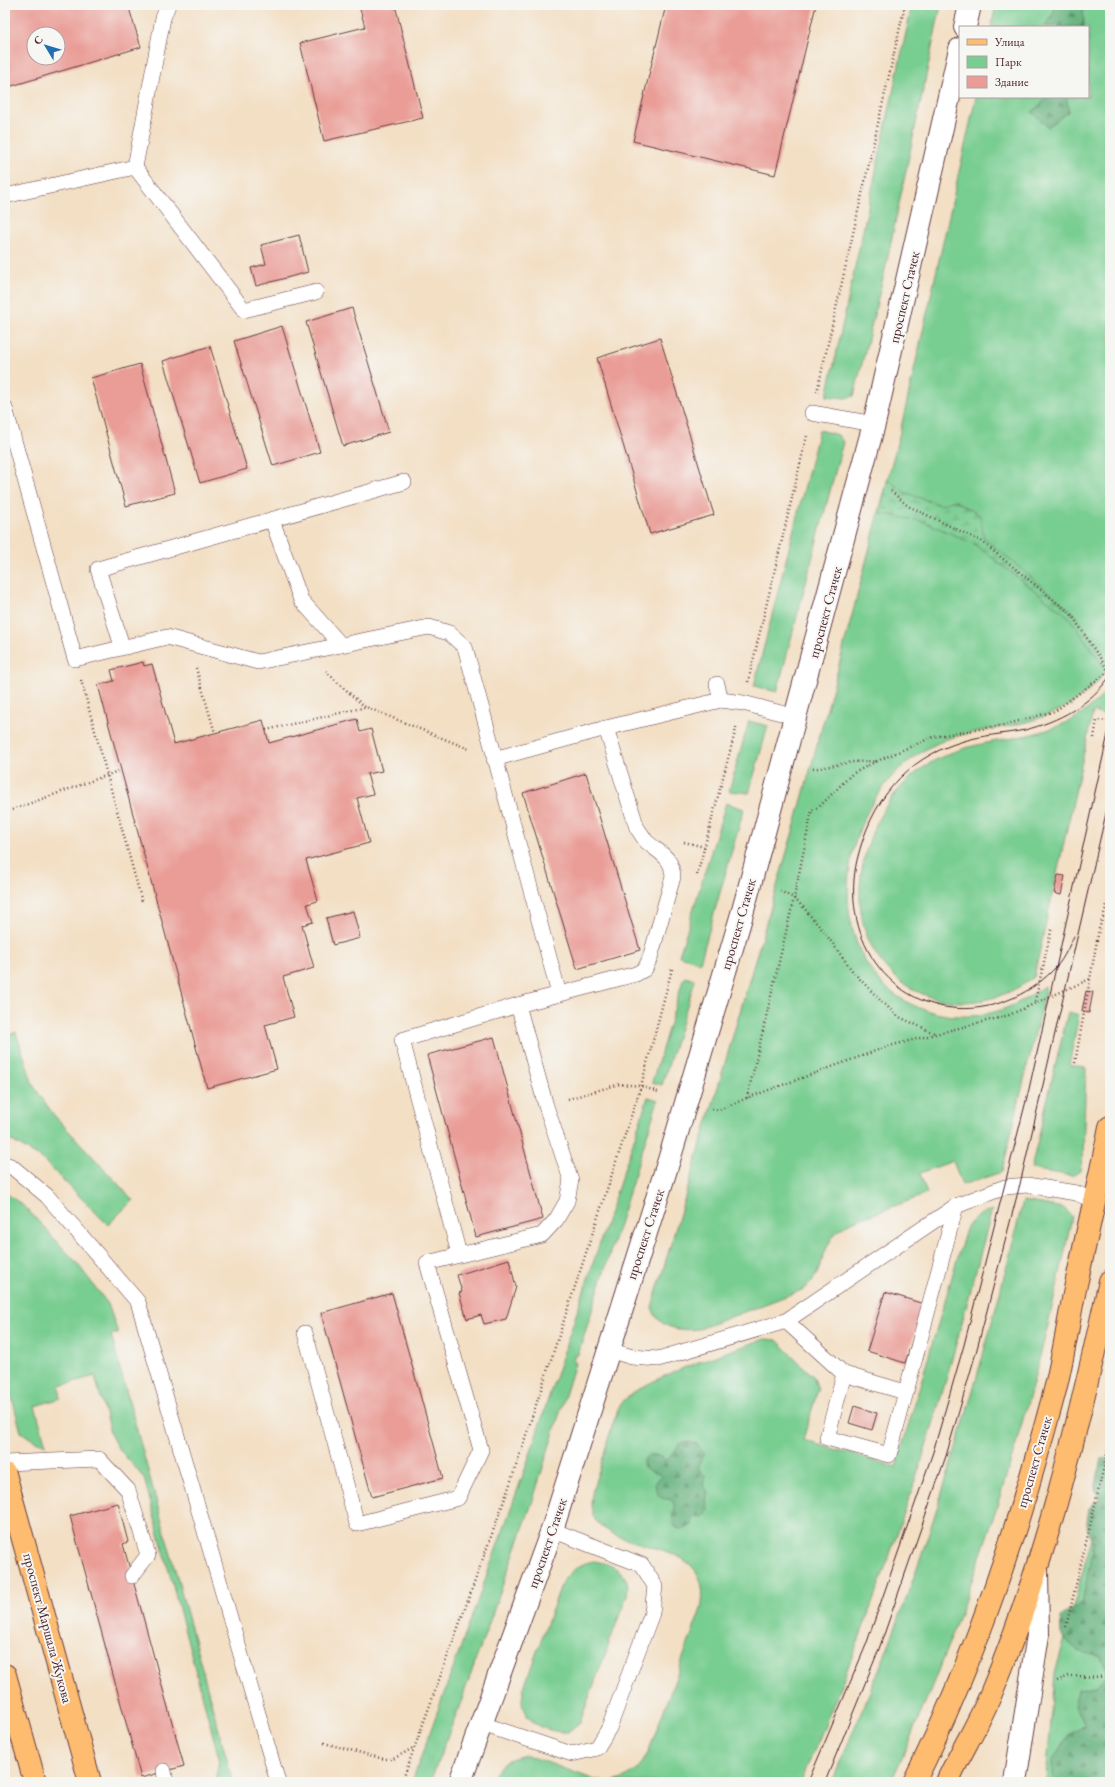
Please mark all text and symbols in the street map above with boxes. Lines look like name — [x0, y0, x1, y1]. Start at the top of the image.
north arrow — [26, 26, 66, 66]
legend — [959, 26, 1089, 98]
text: С — [30, 32, 46, 47]
text: Улица — [994, 34, 1025, 50]
text: Парк — [995, 54, 1022, 70]
text: Здание — [995, 74, 1029, 90]
street label: проспект Стачек — [885, 249, 923, 345]
street label: проспект Стачек — [804, 564, 846, 660]
street label: проспект Стачек — [716, 876, 760, 972]
street label: проспект Стачек — [622, 1186, 668, 1281]
street label: проспект Стачек — [1012, 1414, 1056, 1510]
street label: проспект Стачек — [523, 1495, 571, 1590]
street label: проспект Маршала Жукова — [19, 1551, 77, 1705]

